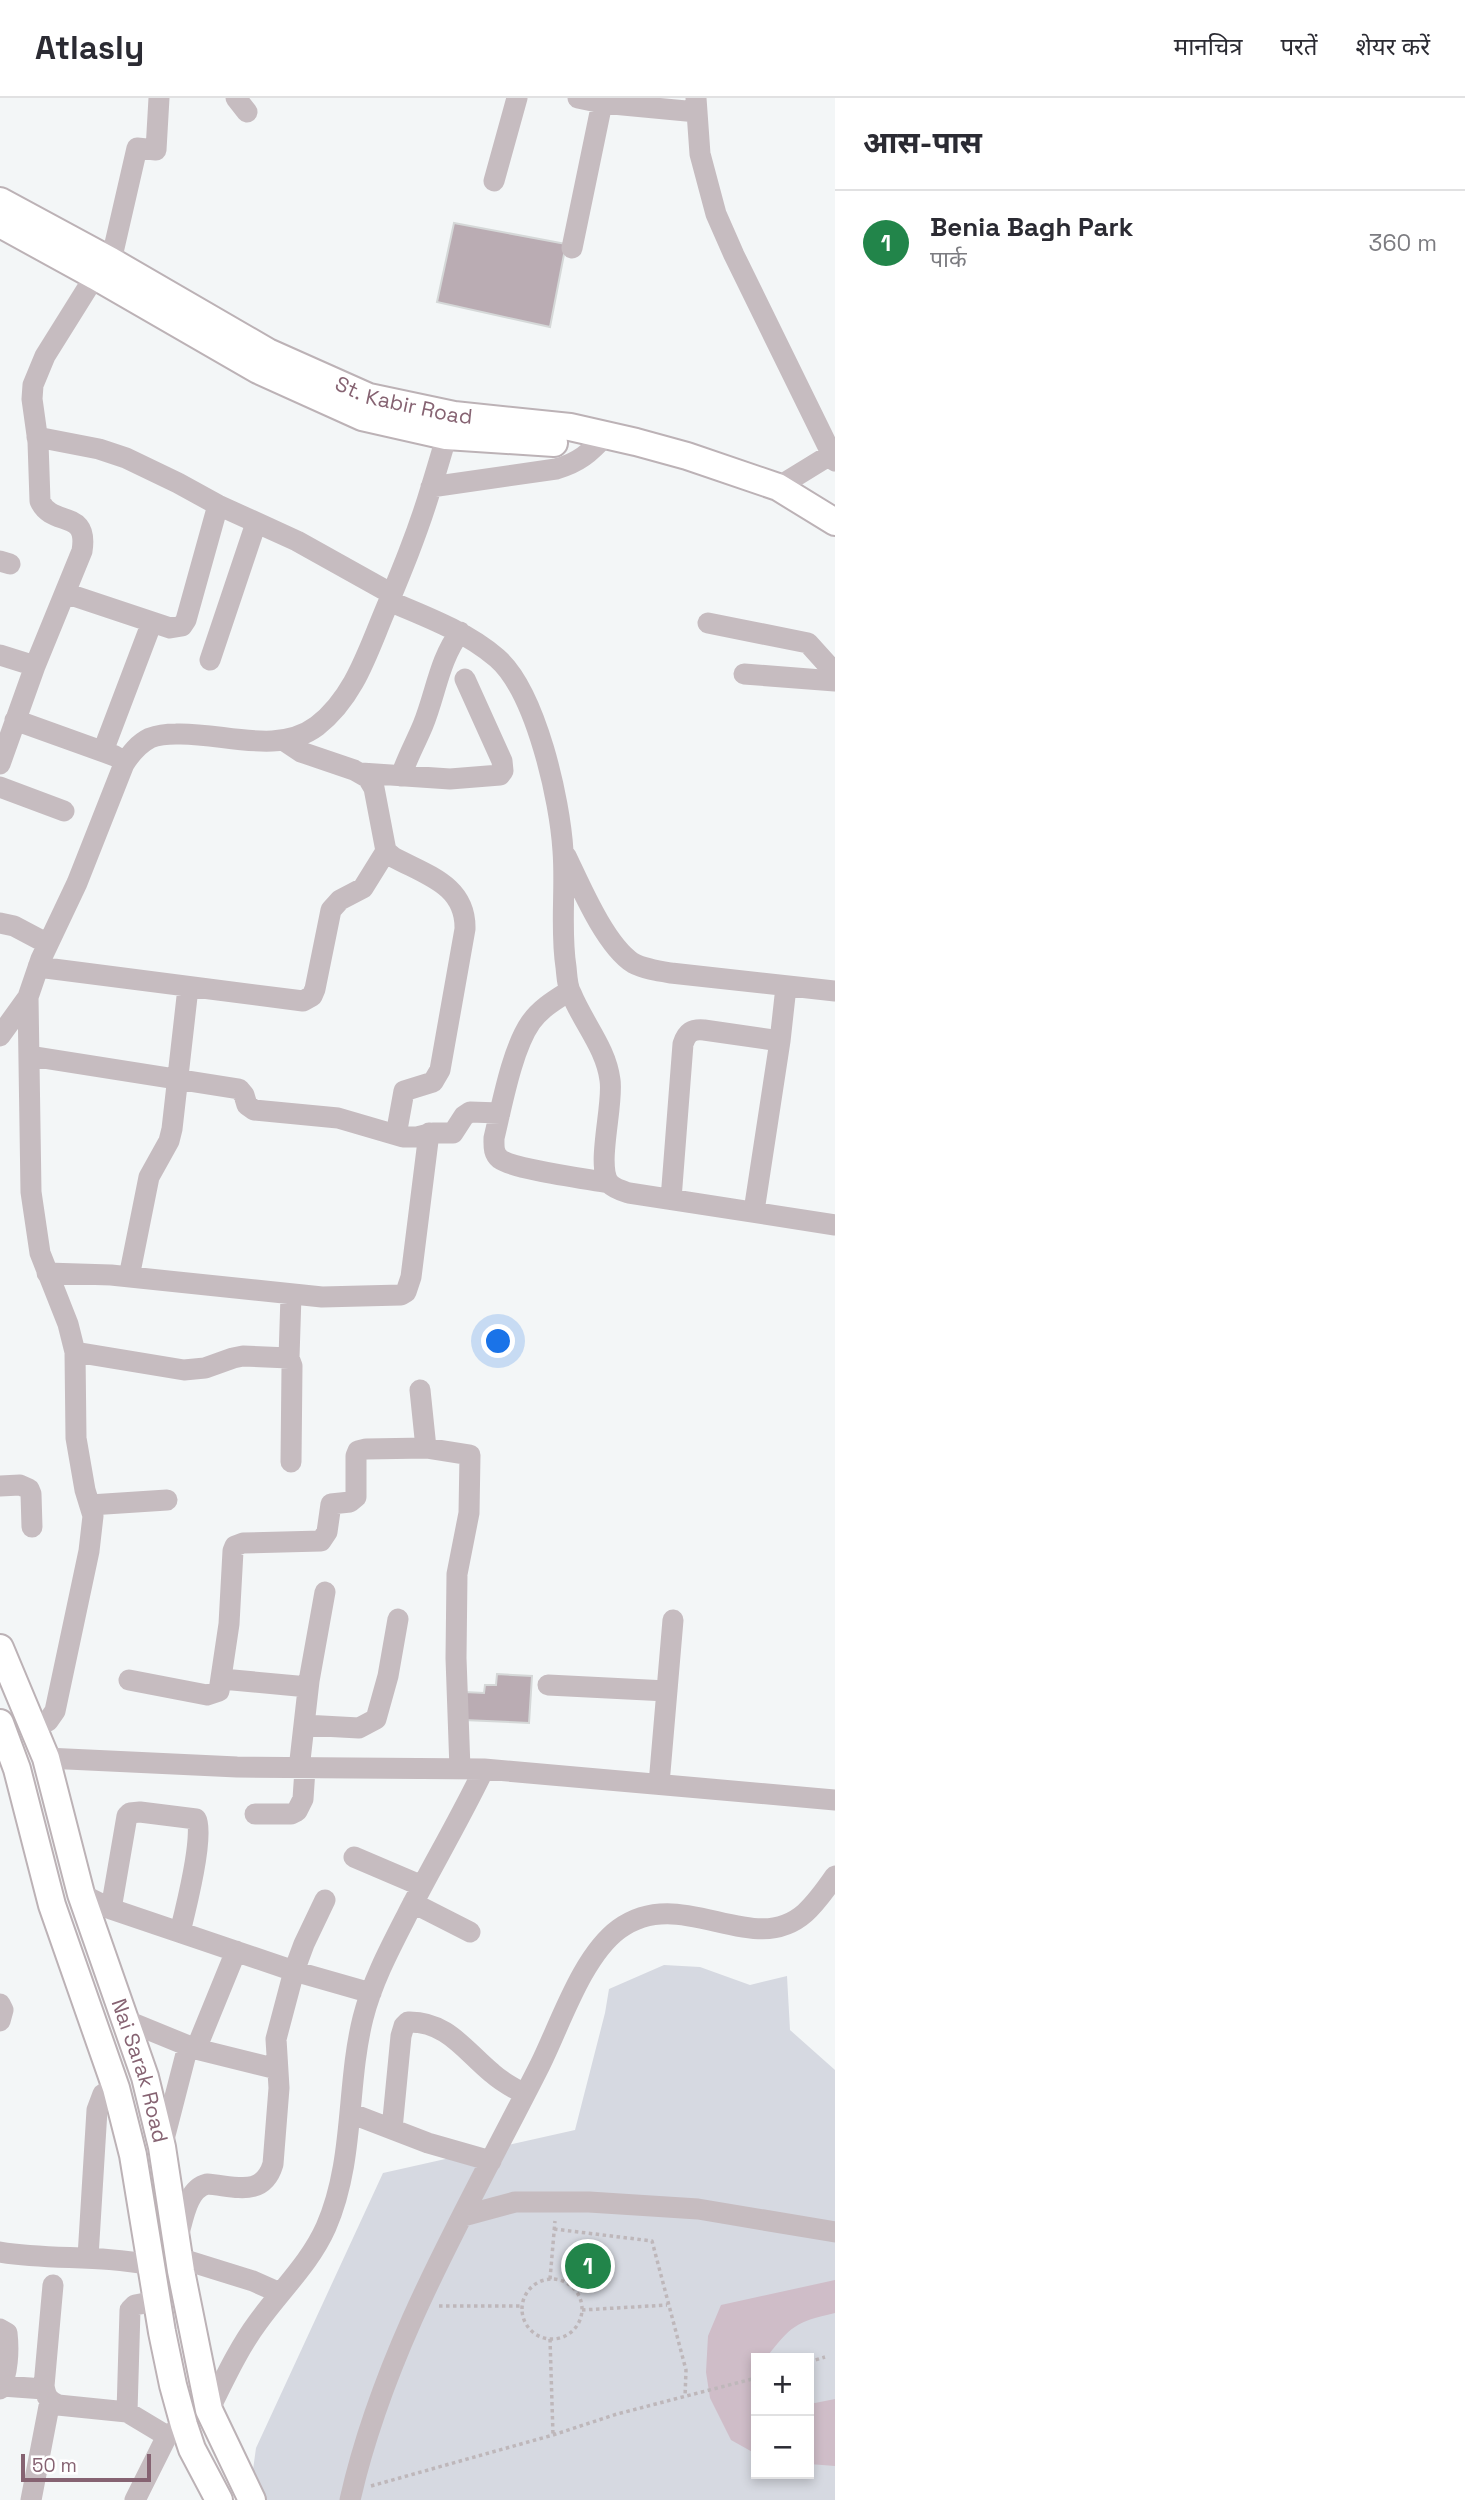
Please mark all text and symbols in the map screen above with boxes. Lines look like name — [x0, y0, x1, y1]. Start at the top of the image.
text: Atlasly — [35, 27, 144, 69]
text: मानचित्र — [1174, 31, 1242, 62]
text: परतें — [1280, 31, 1318, 62]
text: शेयर करें — [1356, 31, 1430, 62]
text: आस-पास — [863, 123, 982, 162]
text: Benia Bagh Park — [930, 210, 1134, 244]
text: 1 — [881, 228, 891, 258]
text: 360 m — [1369, 228, 1437, 258]
text: पार्क — [930, 244, 967, 274]
street label: St. Kabir Road — [331, 370, 474, 430]
your location — [481, 1324, 515, 1358]
street label: Nai Sarak Road — [106, 1995, 174, 2145]
pin: 1 — [565, 2240, 611, 2292]
map controls — [751, 2353, 814, 2479]
button: + — [751, 2353, 814, 2416]
button: − — [751, 2416, 814, 2479]
scale bar — [21, 2451, 150, 2483]
text: 50 m — [32, 2453, 77, 2478]

